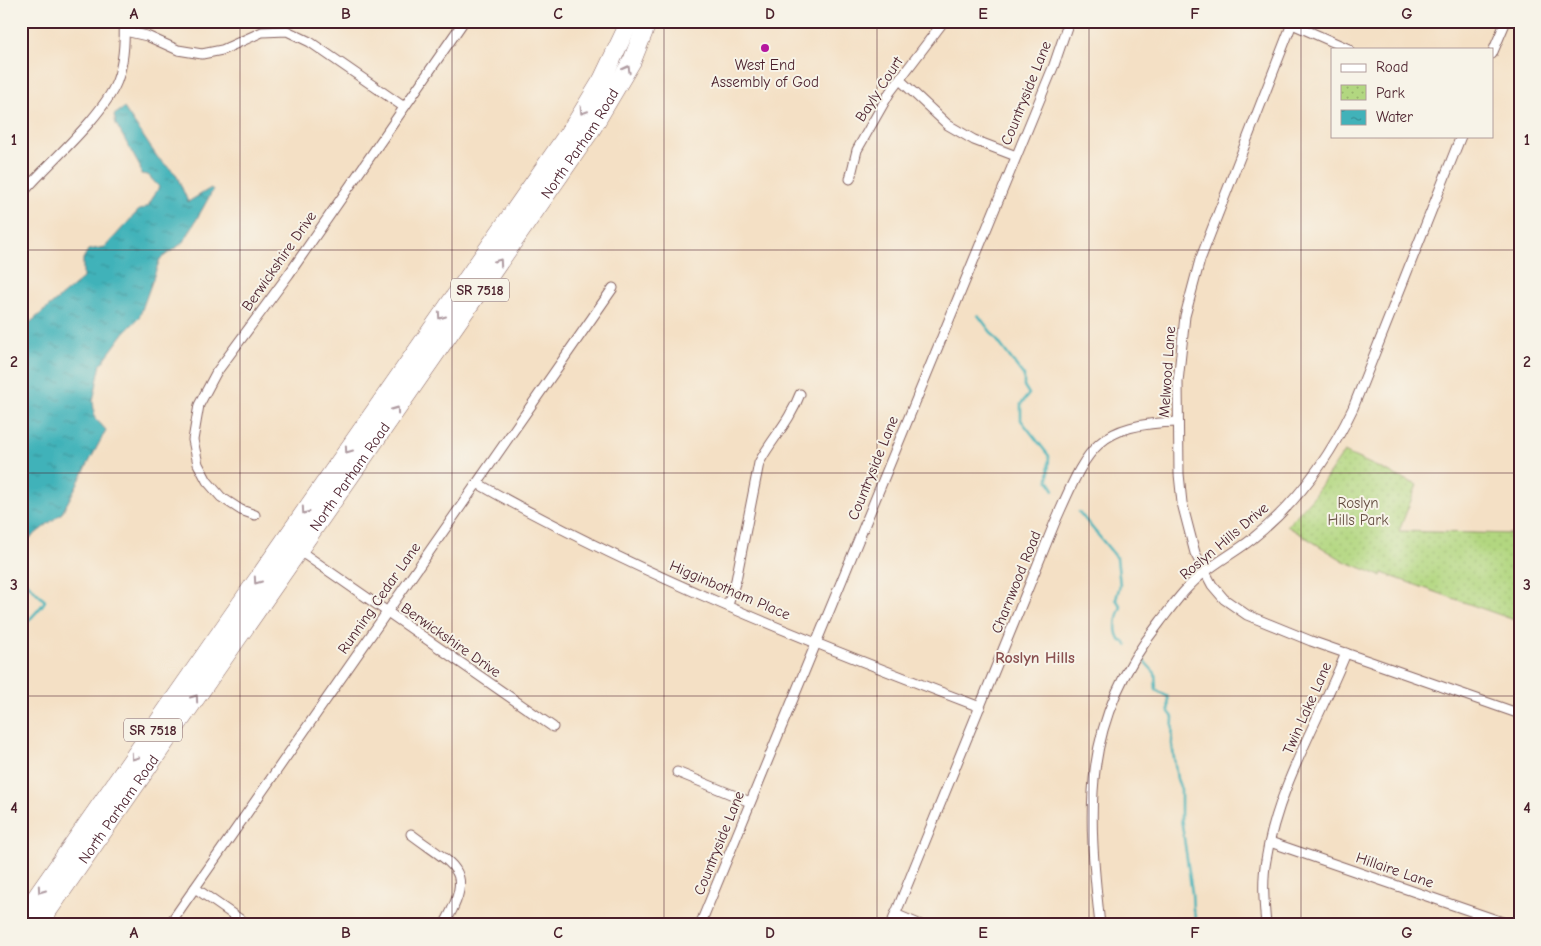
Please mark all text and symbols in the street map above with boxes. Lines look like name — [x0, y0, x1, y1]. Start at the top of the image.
text: A — [130, 5, 139, 23]
text: B — [341, 5, 351, 23]
text: C — [553, 5, 563, 23]
text: D — [765, 5, 775, 23]
text: E — [978, 5, 988, 23]
text: F — [1190, 5, 1200, 23]
text: G — [1401, 5, 1413, 23]
street label: Countryside Lane — [997, 38, 1055, 148]
marker: West End Assembly of God — [759, 42, 771, 54]
legend — [1331, 48, 1494, 138]
street label: Bayly Court — [851, 53, 907, 125]
place label: West End Assembly of God — [711, 56, 819, 91]
text: Road — [1376, 58, 1408, 76]
one-way arrow — [621, 65, 631, 74]
text: Park — [1376, 84, 1405, 102]
street label: North Parham Road — [537, 85, 623, 202]
one-way arrow — [580, 106, 590, 115]
text: Water — [1376, 108, 1413, 126]
text: 1 — [11, 131, 17, 149]
text: 1 — [1524, 131, 1530, 149]
street label: Berwickshire Drive — [238, 207, 320, 314]
one-way arrow — [493, 258, 502, 268]
road number: SR 7518 — [451, 278, 509, 302]
one-way arrow — [438, 311, 447, 320]
street label: Melwood Lane — [1155, 325, 1179, 418]
text: 2 — [10, 353, 18, 371]
text: 2 — [1523, 353, 1531, 371]
one-way arrow — [390, 406, 399, 416]
street label: Countryside Lane — [844, 413, 902, 523]
street label: North Parham Road — [306, 419, 394, 535]
one-way arrow — [345, 444, 354, 454]
park label: Roslyn Hills Park — [1328, 494, 1389, 529]
street label: Roslyn Hills Drive — [1176, 498, 1272, 583]
one-way arrow — [302, 506, 311, 515]
street label: Charnwood Road — [987, 528, 1045, 636]
street label: Running Cedar Lane — [334, 538, 425, 657]
street label: Higginbotham Place — [667, 556, 793, 624]
one-way arrow — [254, 575, 263, 585]
text: 3 — [10, 576, 18, 594]
text: 3 — [1523, 576, 1531, 594]
street label: Berwickshire Drive — [398, 599, 505, 681]
district label: Roslyn Hills — [995, 649, 1075, 667]
street label: Twin Lake Lane — [1279, 659, 1336, 757]
one-way arrow — [189, 694, 198, 704]
road number: SR 7518 — [124, 718, 182, 742]
street label: North Parham Road — [75, 751, 163, 867]
one-way arrow — [131, 751, 140, 761]
street label: Countryside Lane — [690, 788, 748, 898]
text: 4 — [10, 799, 18, 817]
text: 4 — [1523, 799, 1531, 817]
street label: Hillaire Lane — [1354, 848, 1437, 892]
one-way arrow — [38, 885, 47, 894]
text: A — [130, 924, 139, 942]
text: B — [341, 924, 351, 942]
text: C — [553, 924, 563, 942]
text: D — [765, 924, 775, 942]
text: E — [978, 924, 988, 942]
text: F — [1190, 924, 1200, 942]
text: G — [1401, 924, 1413, 942]

